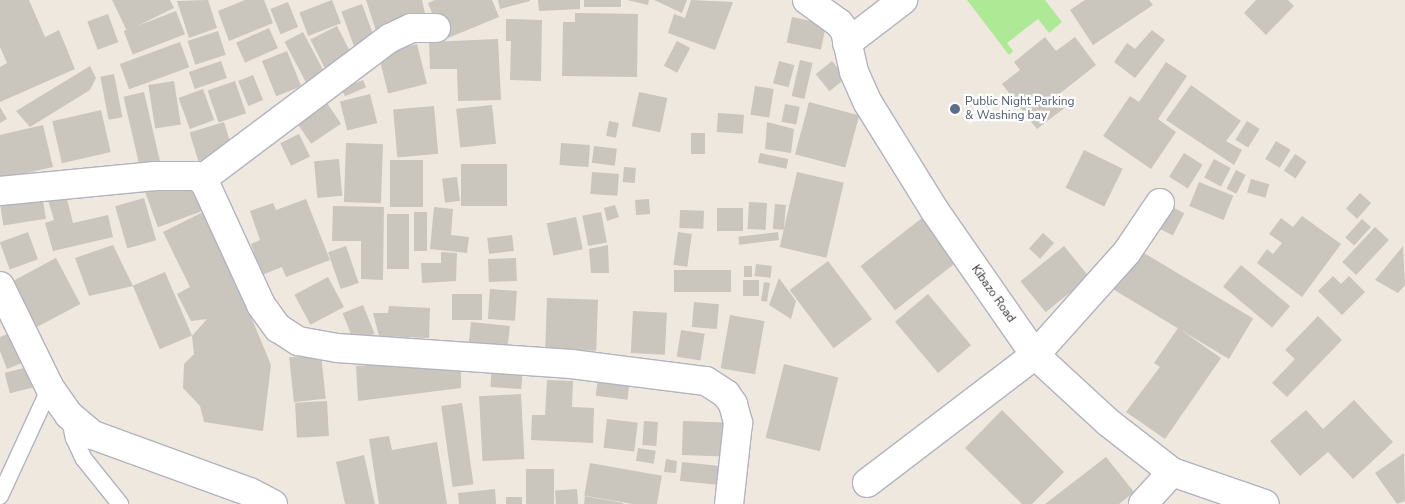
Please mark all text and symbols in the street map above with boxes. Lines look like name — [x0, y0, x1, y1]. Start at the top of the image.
place label: Public Night Parking & Washing bay — [965, 95, 1075, 123]
marker: Public Night Parking & Washing bay — [949, 103, 961, 115]
street label: Kibazo Road — [968, 263, 1018, 325]

